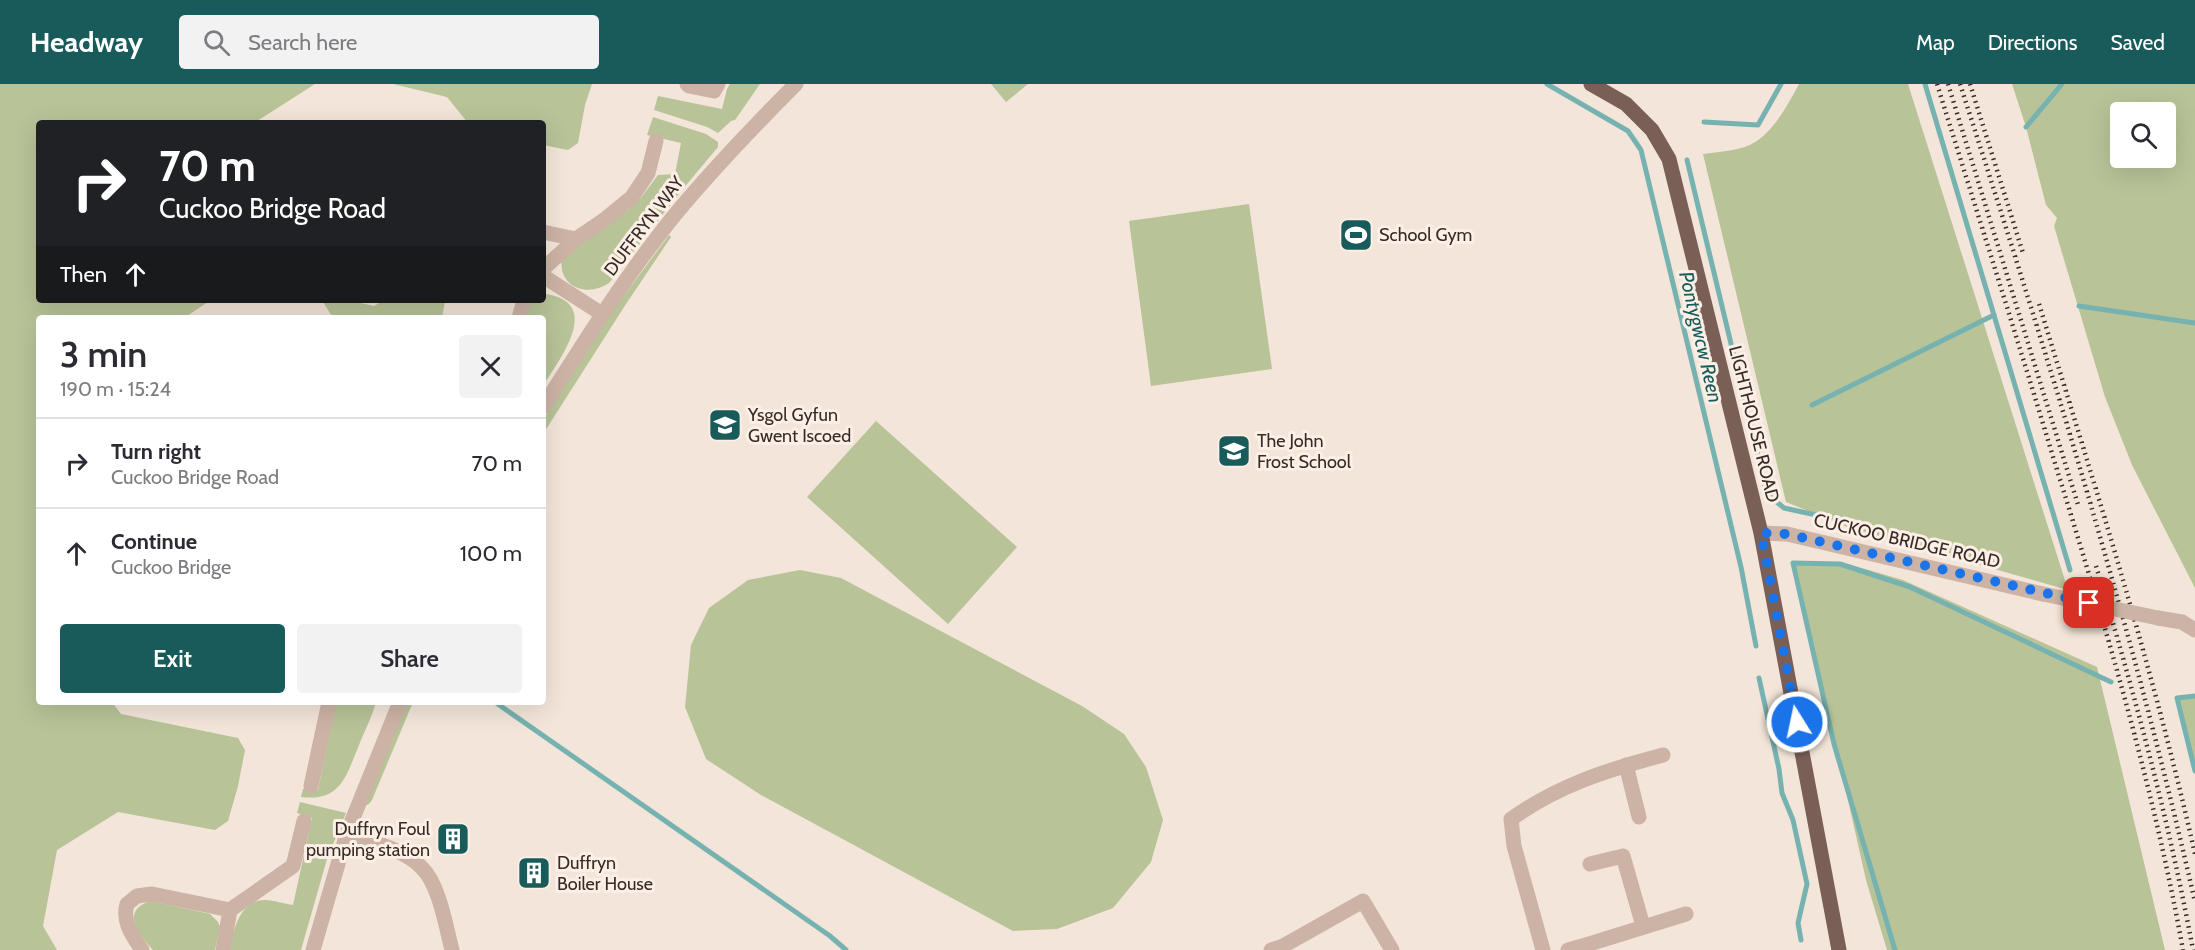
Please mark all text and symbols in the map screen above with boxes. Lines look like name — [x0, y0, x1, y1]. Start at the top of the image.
search box — [179, 15, 599, 69]
text: Headway — [30, 25, 143, 59]
icon: search — [200, 26, 233, 59]
text: Search here — [248, 29, 357, 56]
text: Map — [1916, 30, 1955, 55]
text: Directions — [1988, 30, 2077, 55]
text: Saved — [2110, 30, 2165, 55]
map controls — [2110, 102, 2176, 168]
button: search — [2110, 102, 2176, 168]
text: 70 m — [159, 140, 256, 192]
icon: right — [60, 144, 138, 222]
street label: DUFFRYN WAY — [599, 171, 689, 280]
text: Cuckoo Bridge Road — [159, 192, 386, 225]
sports icon: School Gym — [1338, 217, 1374, 253]
place label: School Gym — [1379, 224, 1472, 246]
icon: ahead — [119, 258, 152, 291]
text: Then — [60, 261, 107, 288]
water label: Pontygwcw Reen — [1674, 269, 1728, 405]
text: 3 min — [60, 332, 147, 376]
button: close — [459, 335, 522, 398]
street label: LIGHTHOUSE ROAD — [1724, 343, 1784, 505]
text: 190 m · 15:24 — [60, 377, 171, 401]
place label: Ysgol Gyfun Gwent Iscoed — [747, 404, 851, 447]
school or university icon: Ysgol Gyfun Gwent Iscoed — [707, 407, 743, 443]
place label: The John Frost School — [1257, 430, 1352, 473]
school or university icon: The John Frost School — [1216, 433, 1252, 469]
text: Turn right — [111, 438, 201, 465]
icon: right — [60, 447, 93, 480]
text: 70 m — [472, 450, 522, 477]
text: Cuckoo Bridge Road — [111, 465, 279, 489]
street label: CUCKOO BRIDGE ROAD — [1812, 509, 2002, 573]
text: Continue — [111, 528, 197, 555]
icon: ahead — [60, 537, 93, 570]
text: 100 m — [460, 540, 522, 567]
text: Cuckoo Bridge — [111, 555, 231, 579]
pin — [2063, 577, 2114, 628]
icon: arrive — [2072, 586, 2105, 619]
button: Exit — [60, 624, 285, 693]
button: Share — [297, 624, 522, 693]
position arrow — [1765, 690, 1829, 754]
place label: Duffryn Foul pumping station — [306, 818, 431, 861]
building icon: Duffryn Foul pumping station — [435, 821, 471, 857]
place label: Duffryn Boiler House — [557, 852, 653, 895]
building icon: Duffryn Boiler House — [516, 855, 552, 891]

